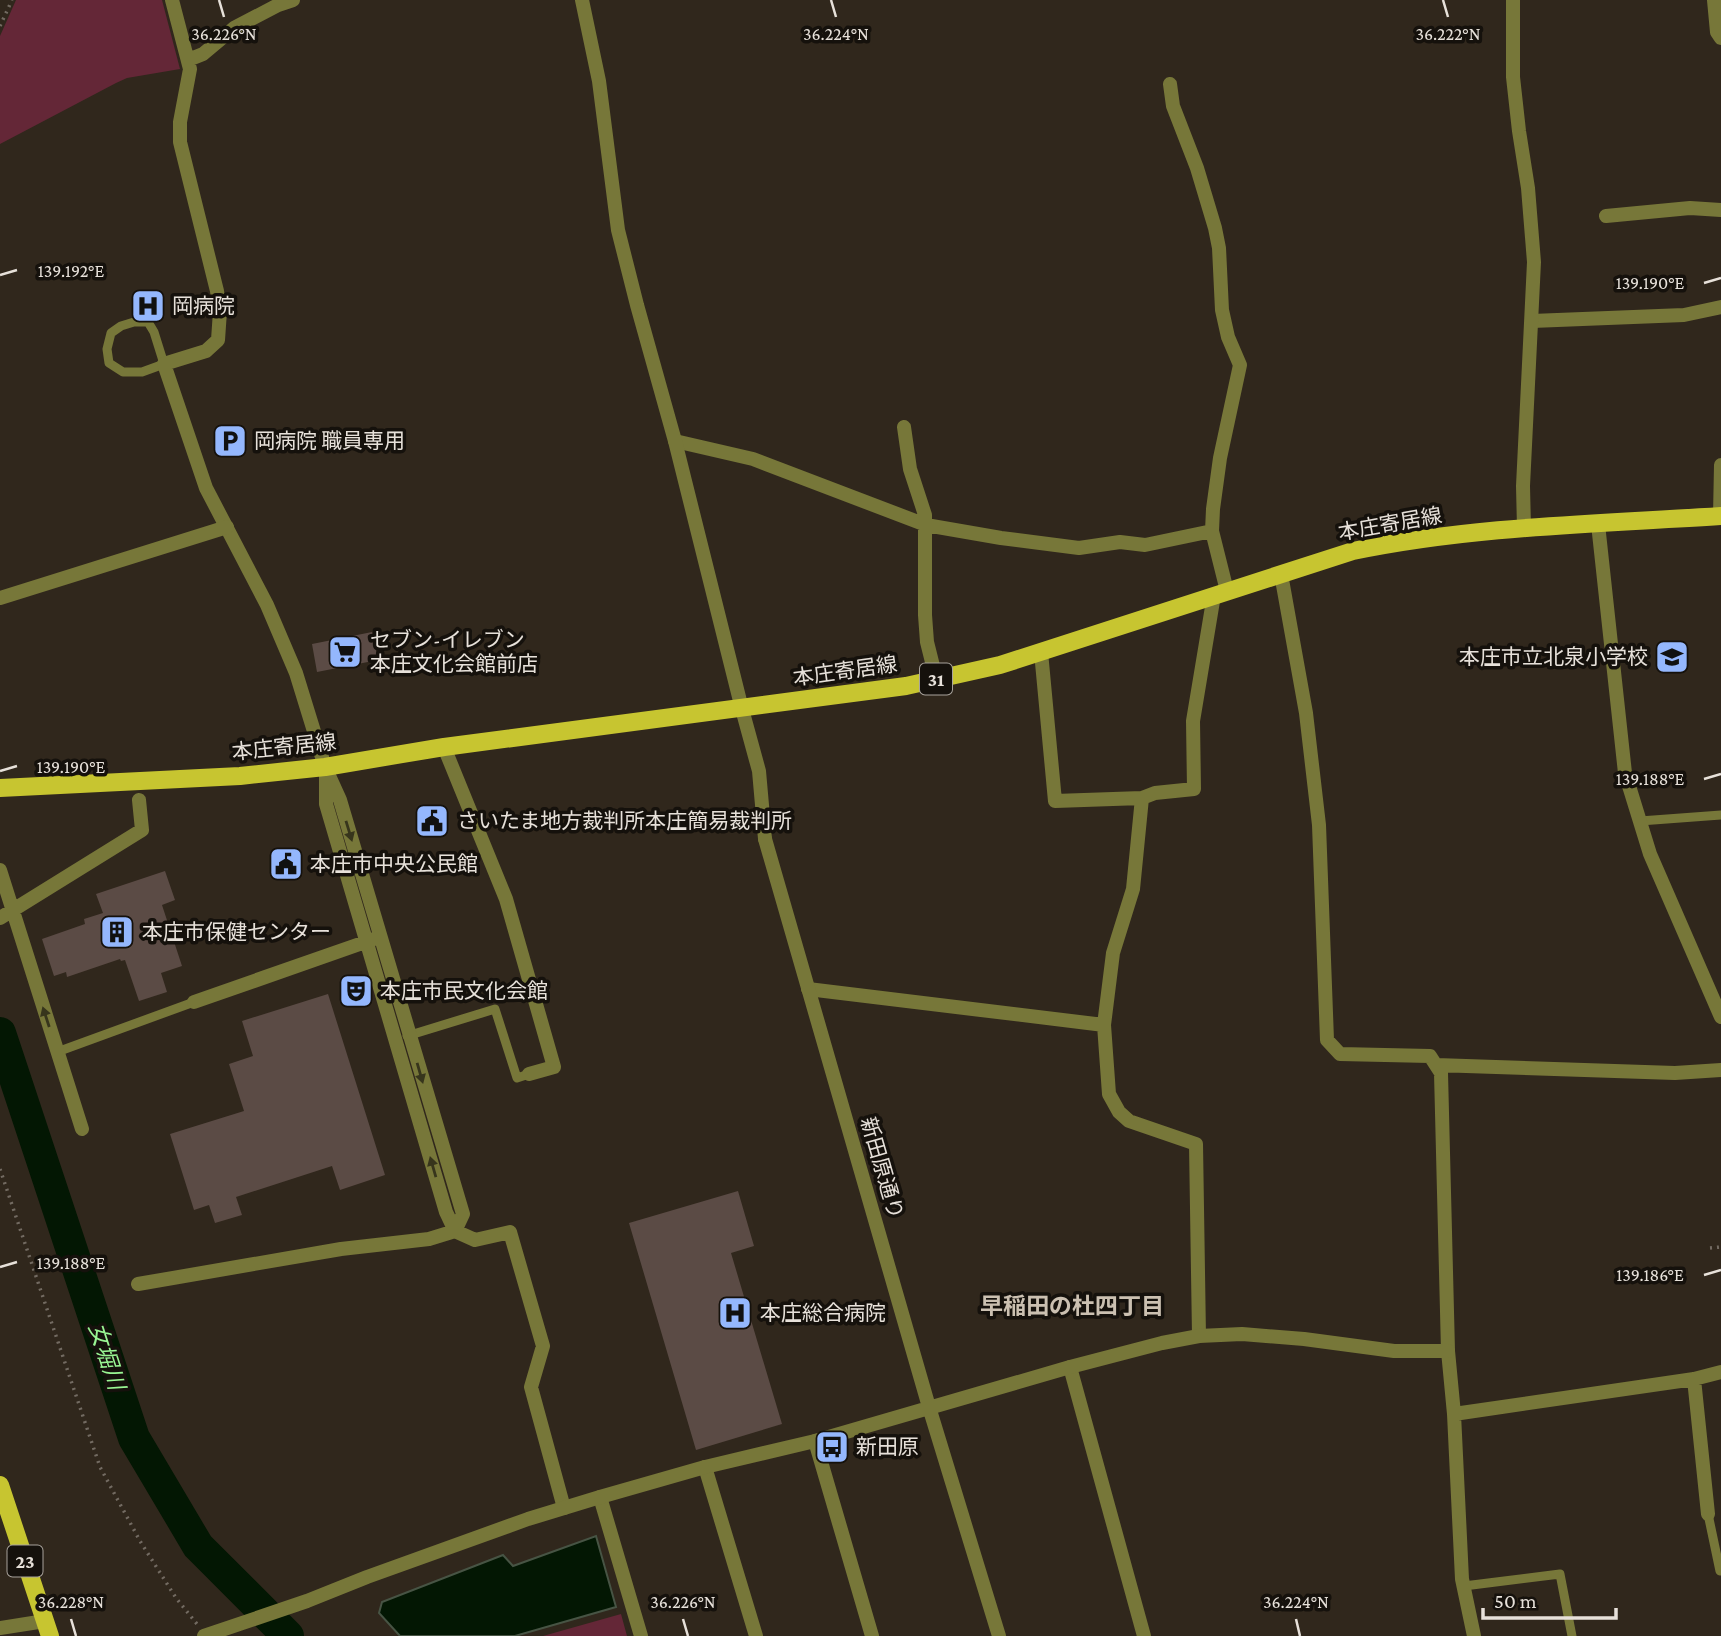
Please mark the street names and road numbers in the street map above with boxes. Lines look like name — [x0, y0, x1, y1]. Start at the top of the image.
street label: 本庄寄居線 — [1336, 503, 1444, 545]
street label: 本庄寄居線 — [791, 652, 899, 690]
road number: 31 — [920, 664, 952, 694]
street label: 本庄寄居線 — [231, 730, 337, 764]
street label: 新田原通り — [856, 1114, 908, 1222]
road number: 23 — [8, 1546, 42, 1576]

